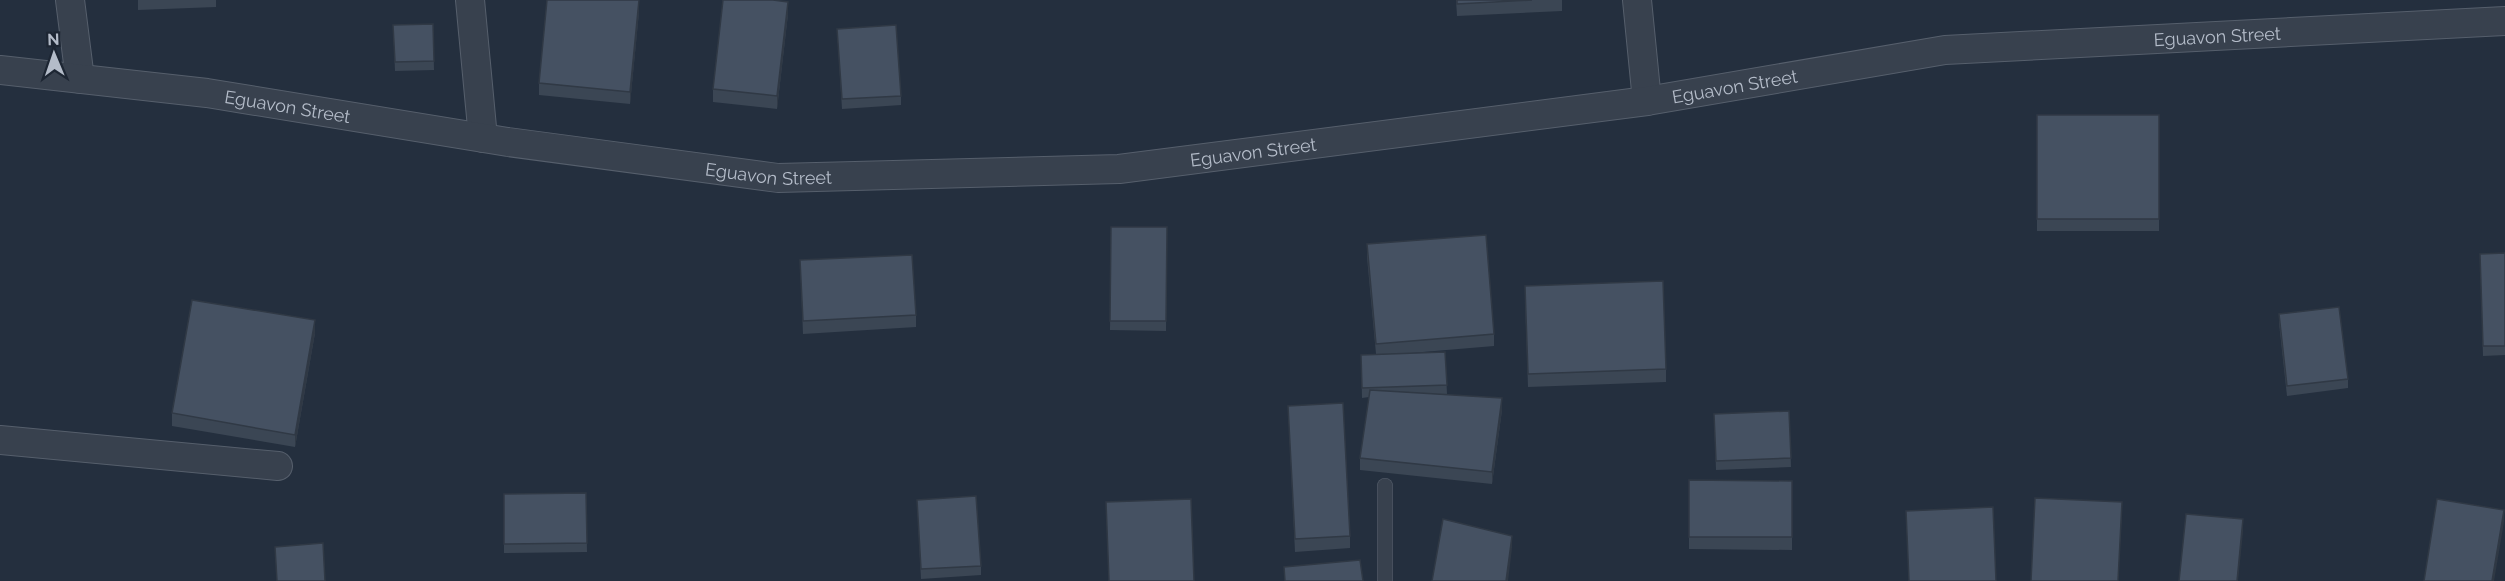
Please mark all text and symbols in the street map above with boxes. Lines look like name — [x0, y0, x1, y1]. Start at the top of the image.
street label: Eguavon Street — [2153, 22, 2281, 50]
north arrow — [24, 24, 84, 84]
text: N — [47, 30, 60, 49]
street label: Eguavon Street — [1670, 65, 1799, 107]
street label: Eguavon Street — [223, 86, 352, 127]
street label: Eguavon Street — [1189, 133, 1318, 170]
street label: Eguavon Street — [704, 158, 832, 189]

